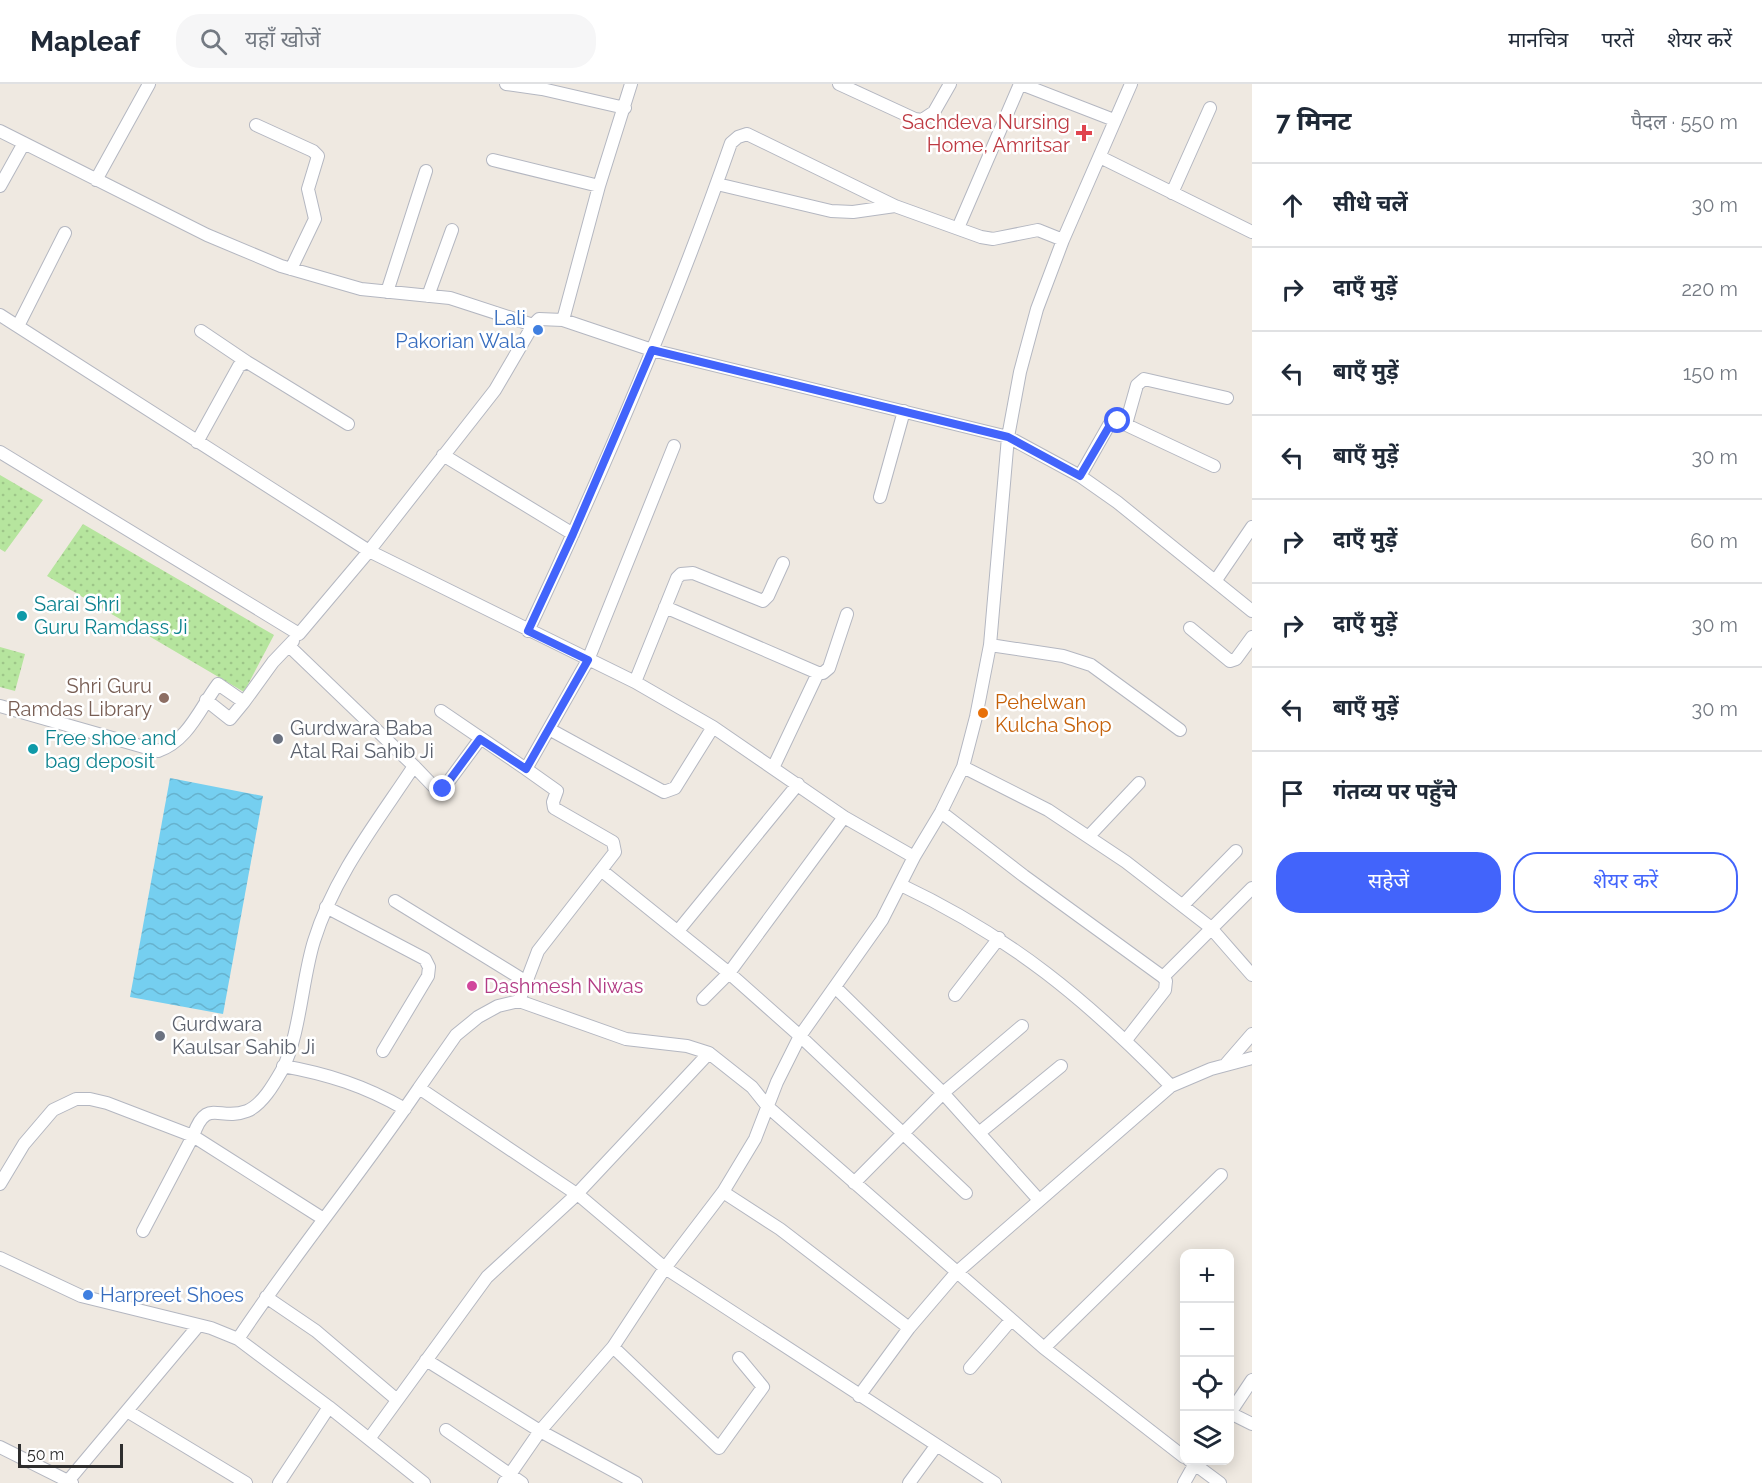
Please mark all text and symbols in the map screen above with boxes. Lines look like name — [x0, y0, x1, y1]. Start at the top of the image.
search box — [176, 14, 596, 68]
text: Mapleaf — [30, 25, 140, 58]
icon: search — [197, 25, 230, 58]
text: यहाँ खोजें — [245, 26, 321, 52]
text: मानचित्र — [1508, 27, 1568, 52]
text: परतें — [1601, 27, 1634, 52]
text: शेयर करें — [1667, 27, 1732, 52]
text: 7 मिनट — [1276, 106, 1351, 136]
place label: Sachdeva Nursing Home, Amritsar — [902, 110, 1070, 157]
text: पैदल · 550 m — [1631, 110, 1738, 134]
marker: Sachdeva Nursing Home, Amritsar — [1075, 124, 1093, 142]
icon: ahead — [1276, 189, 1309, 222]
text: सीधे चलें — [1333, 190, 1408, 216]
text: 30 m — [1692, 193, 1738, 217]
icon: right — [1276, 273, 1309, 306]
text: दाएँ मुड़ें — [1333, 274, 1397, 300]
text: 220 m — [1681, 277, 1738, 301]
place label: Lali Pakorian Wala — [395, 306, 526, 353]
marker: Lali Pakorian Wala — [531, 323, 545, 337]
icon: left — [1276, 357, 1309, 390]
text: बाएँ मुड़ें — [1333, 358, 1399, 384]
text: 150 m — [1683, 361, 1738, 385]
route start — [1104, 407, 1130, 433]
icon: left — [1276, 441, 1309, 474]
text: बाएँ मुड़ें — [1333, 442, 1399, 468]
text: 30 m — [1692, 445, 1738, 469]
icon: right — [1276, 525, 1309, 558]
text: दाएँ मुड़ें — [1333, 526, 1397, 552]
text: 60 m — [1690, 529, 1738, 553]
place label: Sarai Shri Guru Ramdass Ji — [34, 592, 188, 639]
marker: Sarai Shri Guru Ramdass Ji — [15, 609, 29, 623]
icon: right — [1276, 609, 1309, 642]
text: दाएँ मुड़ें — [1333, 610, 1397, 636]
text: 30 m — [1692, 613, 1738, 637]
place label: Shri Guru Ramdas Library — [8, 674, 152, 721]
place label: Pehelwan Kulcha Shop — [995, 690, 1112, 737]
marker: Shri Guru Ramdas Library — [157, 691, 171, 705]
icon: left — [1276, 693, 1309, 726]
text: बाएँ मुड़ें — [1333, 694, 1399, 720]
text: 30 m — [1692, 697, 1738, 721]
marker: Pehelwan Kulcha Shop — [976, 706, 990, 720]
place label: Gurdwara Baba Atal Rai Sahib Ji — [290, 716, 434, 763]
place label: Free shoe and bag deposit — [45, 726, 176, 773]
marker: Gurdwara Baba Atal Rai Sahib Ji — [271, 732, 285, 746]
marker: Free shoe and bag deposit — [26, 742, 40, 756]
route end — [429, 775, 455, 801]
icon: arrive — [1276, 777, 1309, 810]
text: गंतव्य पर पहुँचे — [1333, 778, 1457, 804]
button: सहेजें — [1276, 852, 1501, 913]
button: शेयर करें — [1513, 852, 1738, 913]
place label: Dashmesh Niwas — [484, 974, 643, 998]
marker: Dashmesh Niwas — [465, 979, 479, 993]
place label: Gurdwara Kaulsar Sahib Ji — [172, 1012, 315, 1059]
marker: Gurdwara Kaulsar Sahib Ji — [153, 1029, 167, 1043]
map controls — [1180, 1249, 1234, 1465]
button: + — [1180, 1249, 1234, 1303]
place label: Harpreet Shoes — [100, 1283, 244, 1307]
marker: Harpreet Shoes — [81, 1288, 95, 1302]
button: − — [1180, 1303, 1234, 1357]
button: locate — [1180, 1357, 1234, 1411]
button: layers — [1180, 1411, 1234, 1465]
scale bar — [18, 1441, 123, 1468]
text: 50 m — [27, 1445, 64, 1464]

